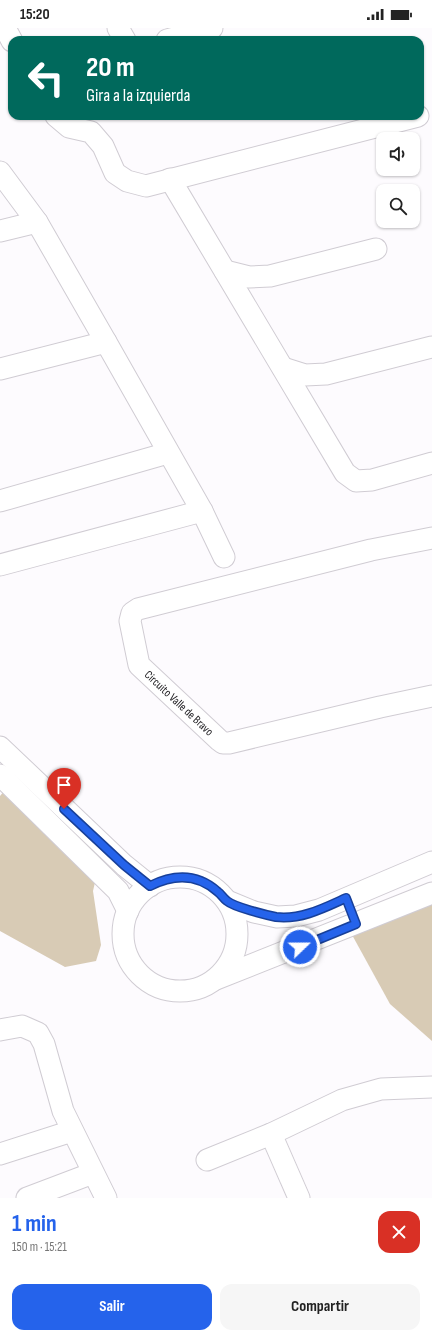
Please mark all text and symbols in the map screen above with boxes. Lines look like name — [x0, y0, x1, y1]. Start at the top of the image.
text: 15:20 — [20, 5, 50, 24]
text: 20 m — [86, 51, 135, 84]
icon: left — [20, 52, 72, 104]
text: Gira a la izquierda — [86, 85, 190, 106]
map controls — [376, 132, 420, 228]
button: sound — [376, 132, 420, 176]
button: search — [376, 184, 420, 228]
street label: Circuito Valle de Bravo — [141, 668, 216, 739]
pin — [47, 768, 81, 809]
icon: arrive — [53, 774, 75, 796]
position arrow — [279, 926, 321, 968]
text: 1 min — [12, 1209, 57, 1238]
button: close — [378, 1211, 420, 1253]
text: 150 m · 15:21 — [12, 1239, 67, 1255]
button: Salir — [12, 1284, 212, 1330]
button: Compartir — [220, 1284, 420, 1330]

